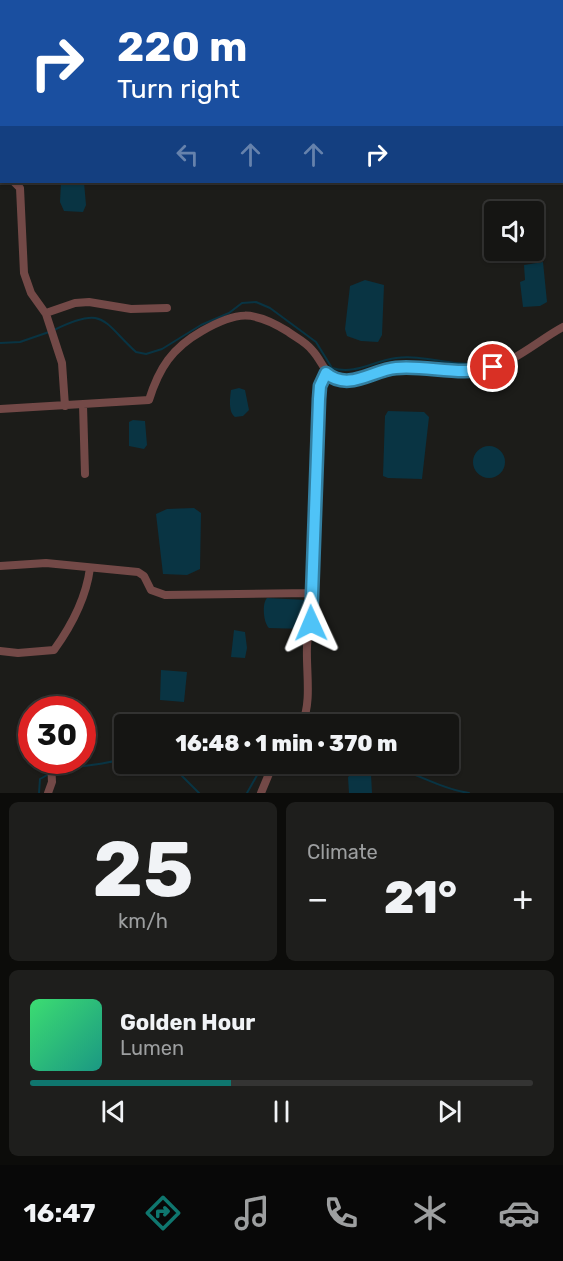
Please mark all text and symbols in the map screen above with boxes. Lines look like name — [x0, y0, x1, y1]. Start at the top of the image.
text: 220 m — [117, 22, 248, 72]
icon: right — [18, 24, 96, 102]
text: Turn right — [117, 73, 240, 105]
icon: left — [171, 138, 204, 171]
icon: ahead — [234, 138, 267, 171]
icon: ahead — [297, 138, 330, 171]
icon: right — [360, 138, 393, 171]
map controls — [484, 201, 544, 261]
button: sound — [484, 201, 544, 261]
pin — [467, 341, 518, 392]
icon: arrive — [476, 350, 509, 383]
position arrow — [279, 591, 343, 655]
speed limit sign: 30 — [18, 696, 96, 774]
text: 16:48 · 1 min · 370 m — [175, 730, 398, 757]
text: 25 — [92, 823, 194, 916]
text: Climate — [307, 840, 378, 864]
text: 21° — [384, 871, 457, 924]
text: − — [307, 879, 328, 918]
text: + — [512, 879, 533, 918]
text: km/h — [118, 909, 168, 933]
text: Golden Hour — [120, 1009, 255, 1036]
text: Lumen — [120, 1036, 184, 1060]
icon: previous — [97, 1095, 130, 1128]
icon: pause — [265, 1095, 298, 1128]
icon: next — [433, 1095, 466, 1128]
icon: directions — [142, 1192, 184, 1234]
icon: music — [231, 1192, 273, 1234]
icon: phone — [320, 1192, 362, 1234]
icon: climate — [409, 1192, 451, 1234]
icon: car — [498, 1192, 540, 1234]
text: 16:47 — [23, 1197, 96, 1229]

